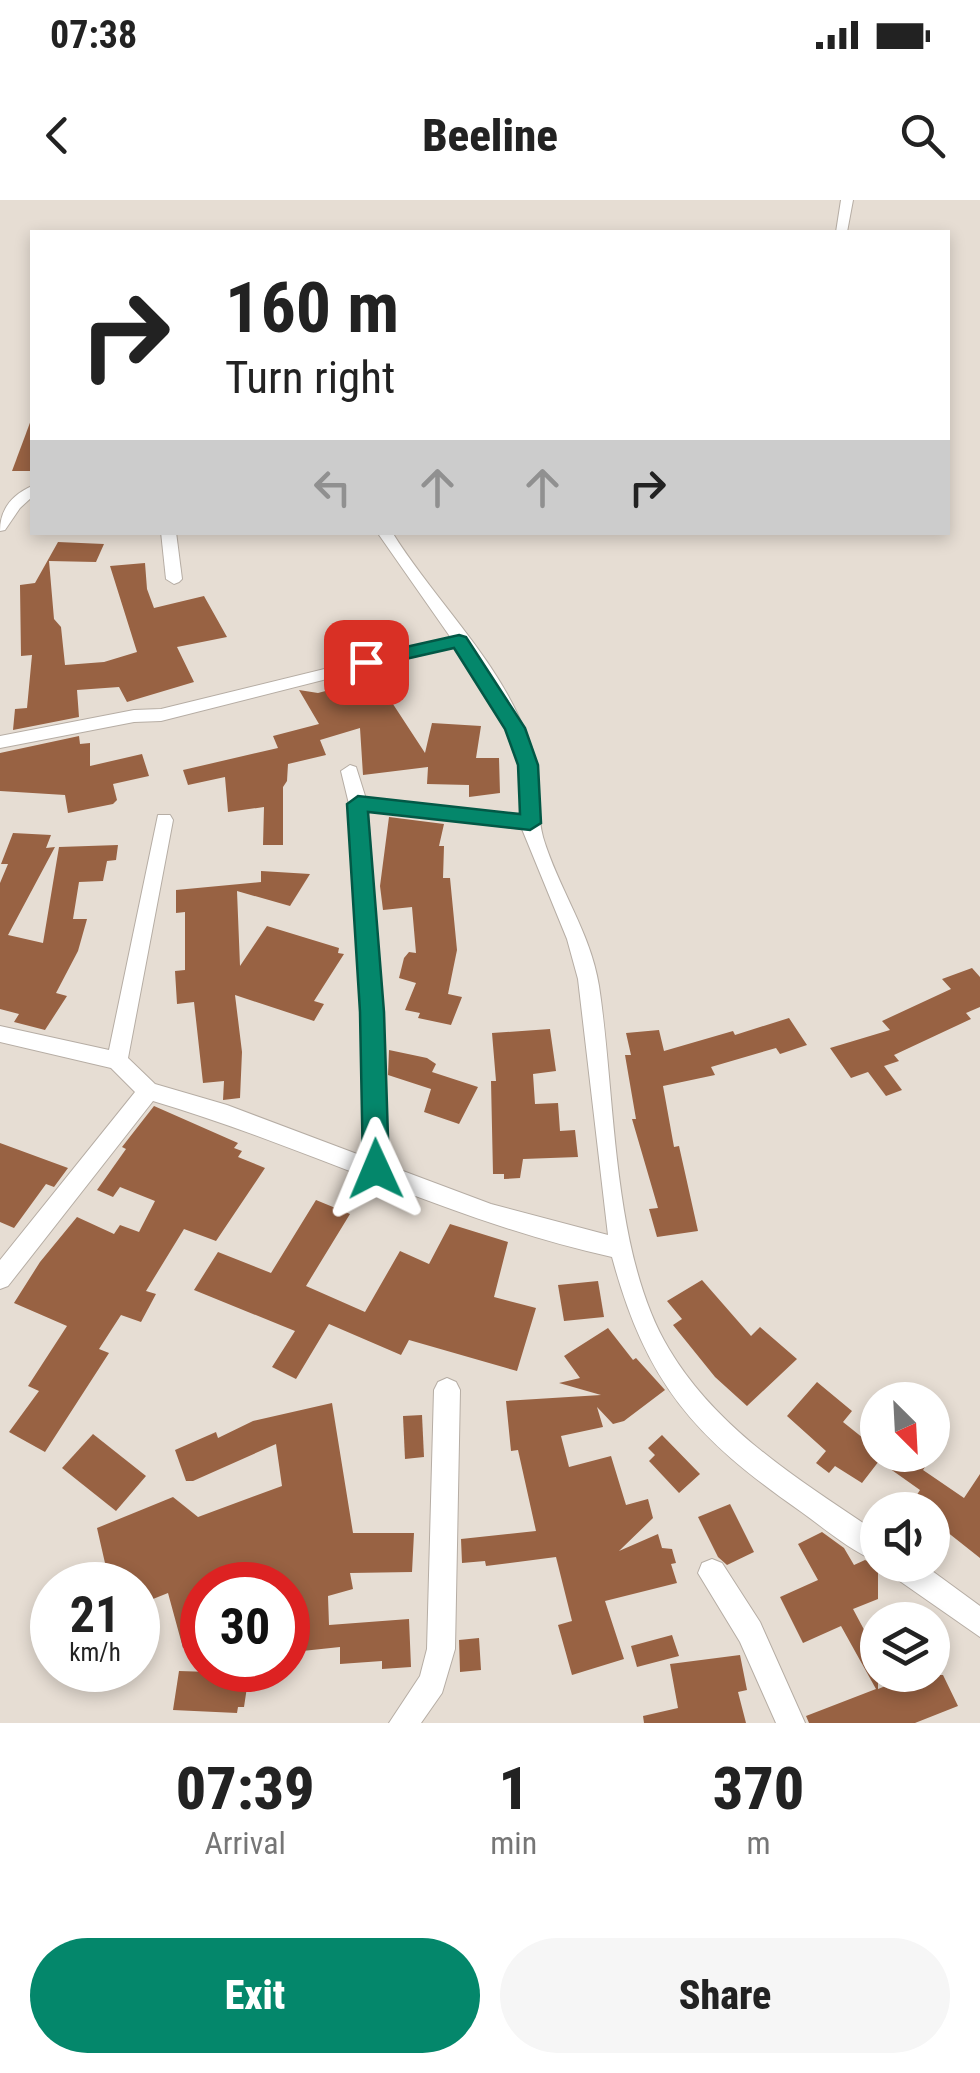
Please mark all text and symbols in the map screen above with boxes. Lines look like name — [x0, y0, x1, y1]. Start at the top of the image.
text: 07:38 — [50, 13, 137, 57]
icon: back — [30, 108, 85, 163]
icon: search — [895, 108, 950, 163]
text: Beeline — [422, 109, 558, 162]
text: 160 m — [225, 267, 399, 349]
icon: right — [60, 270, 190, 400]
text: Turn right — [225, 351, 395, 404]
icon: left — [305, 460, 360, 515]
icon: ahead — [410, 460, 465, 515]
icon: ahead — [515, 460, 570, 515]
icon: right — [620, 460, 675, 515]
pin — [324, 620, 409, 705]
icon: arrive — [339, 635, 394, 690]
position arrow — [324, 1117, 428, 1221]
north arrow — [860, 1382, 950, 1472]
map controls — [860, 1382, 950, 1692]
button: sound — [860, 1492, 950, 1582]
speed limit sign: 30 — [180, 1562, 310, 1692]
text: 21 — [70, 1586, 120, 1644]
button: layers — [860, 1602, 950, 1692]
text: km/h — [69, 1638, 121, 1667]
text: 07:39 — [176, 1753, 315, 1824]
text: 1 — [498, 1753, 529, 1824]
text: 370 — [713, 1753, 804, 1824]
text: Arrival — [204, 1824, 286, 1862]
text: min — [490, 1824, 537, 1862]
text: m — [747, 1824, 771, 1862]
button: Exit — [30, 1938, 480, 2053]
button: Share — [500, 1938, 950, 2053]

